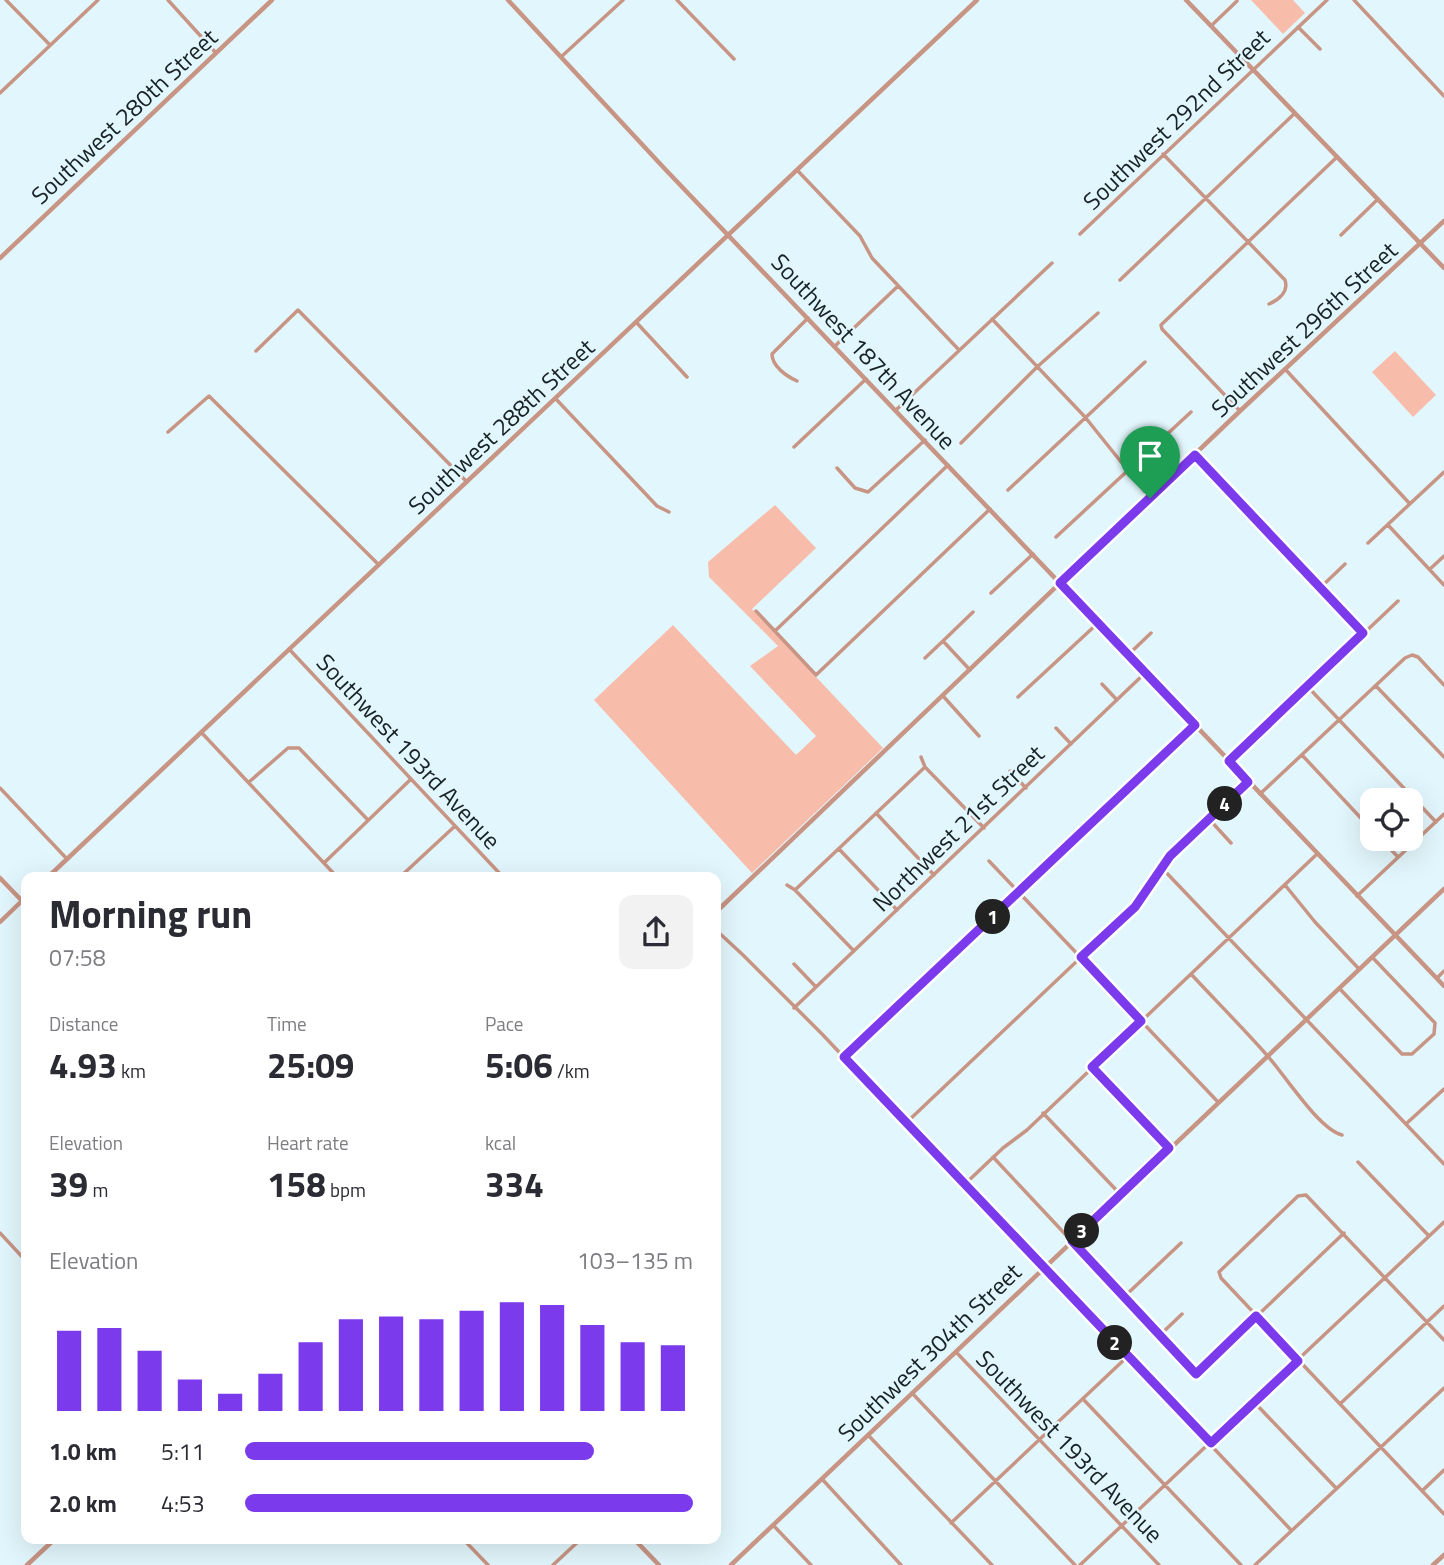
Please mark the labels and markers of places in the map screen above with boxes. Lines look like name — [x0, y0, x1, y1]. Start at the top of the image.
pin — [1120, 426, 1180, 498]
pin: 4 — [1208, 786, 1242, 822]
pin: 1 — [976, 900, 1010, 934]
pin: 3 — [1064, 1214, 1100, 1248]
pin: 2 — [1098, 1326, 1132, 1360]

